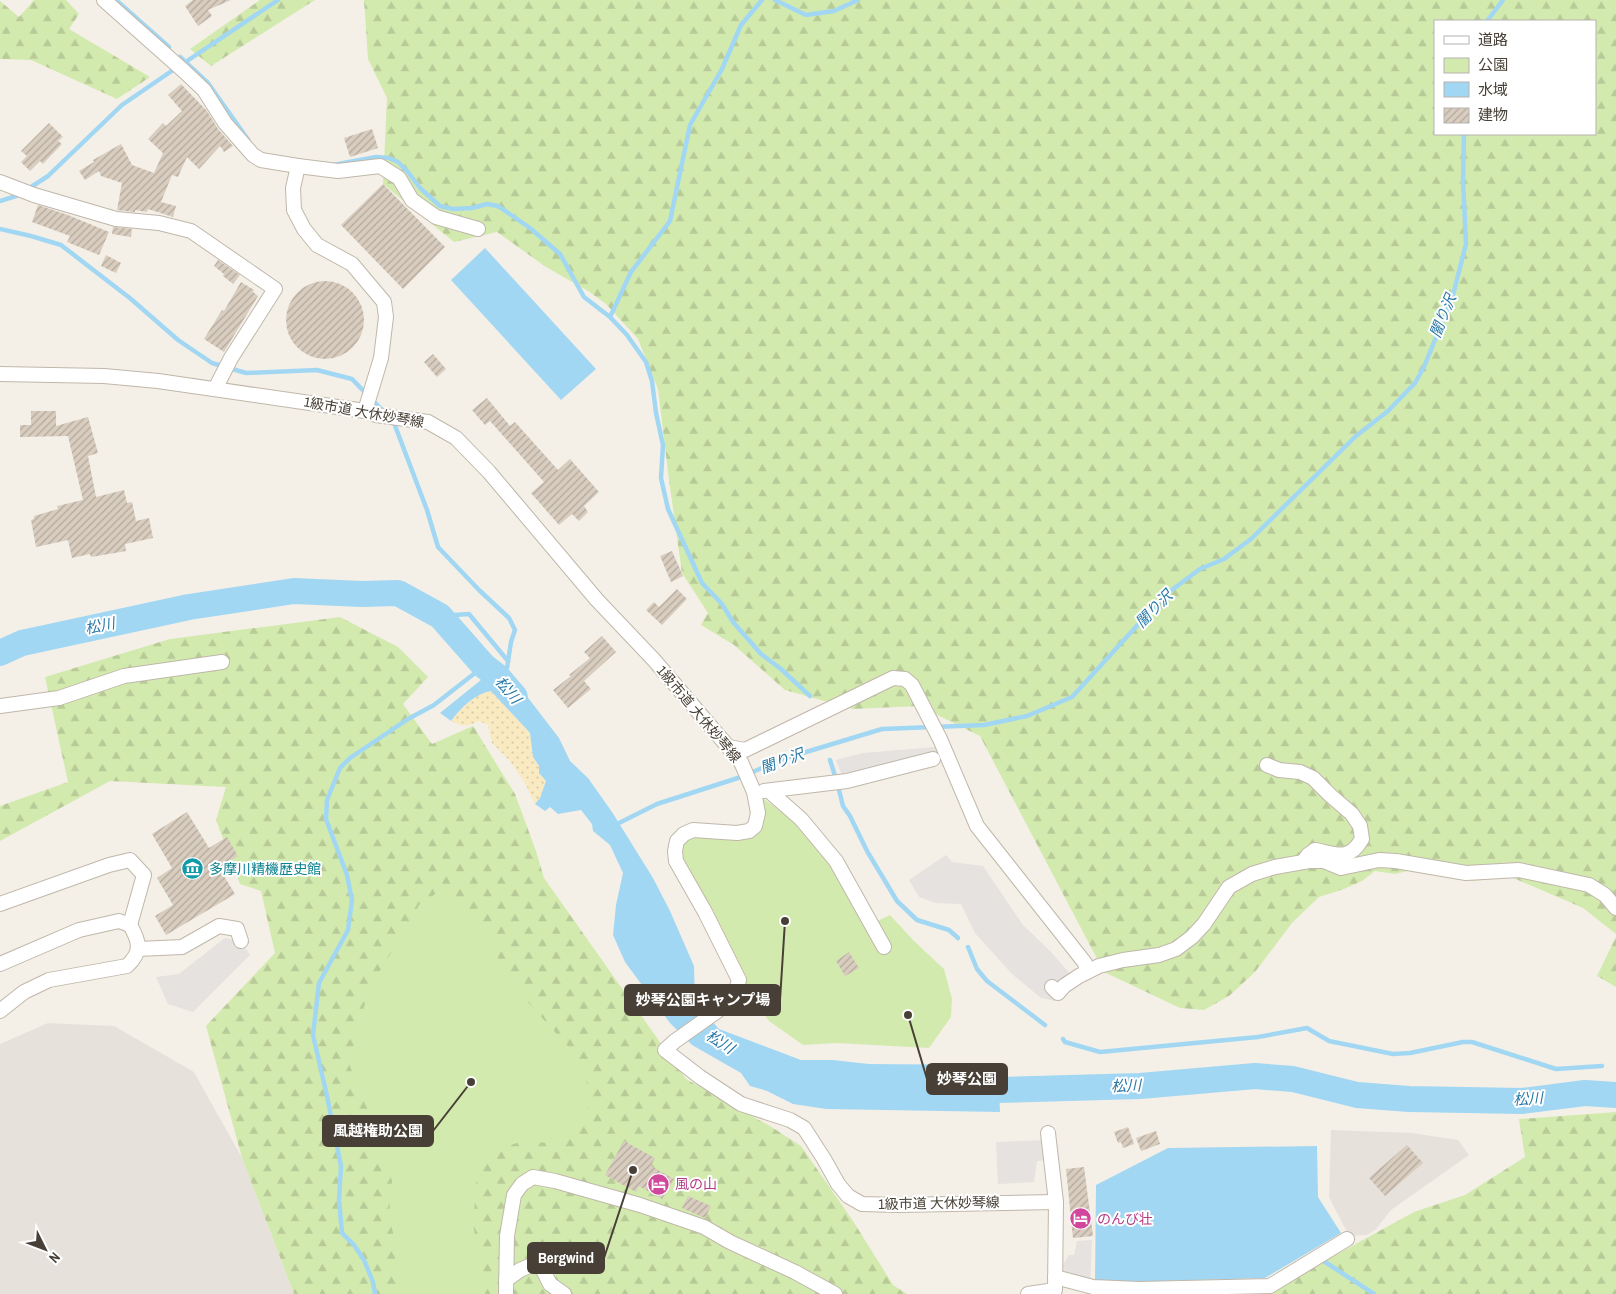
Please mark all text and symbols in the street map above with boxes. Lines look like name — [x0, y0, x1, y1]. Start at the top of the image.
legend — [1434, 20, 1596, 135]
text: 道路 — [1478, 29, 1508, 50]
text: 公園 — [1478, 54, 1508, 75]
text: 水域 — [1478, 79, 1508, 100]
text: 建物 — [1478, 104, 1508, 125]
water label: 闇り沢 — [1424, 289, 1461, 341]
street label: 1級市道 大休妙琴線 — [303, 393, 425, 431]
water label: 闇り沢 — [1130, 584, 1178, 632]
water label: 松川 — [83, 612, 119, 639]
street label: 1級市道 大休妙琴線 — [653, 662, 745, 766]
water label: 松川 — [491, 671, 527, 709]
water label: 闇り沢 — [757, 742, 808, 778]
museum icon: 多摩川精機歴史館 — [181, 857, 205, 881]
place label: 多摩川精機歴史館 — [209, 860, 321, 878]
callout: 妙琴公園キャンプ場 — [625, 985, 780, 1015]
text: 妙琴公園キャンプ場 — [636, 989, 770, 1010]
water label: 松川 — [702, 1025, 740, 1059]
callout: 妙琴公園 — [927, 1064, 1007, 1094]
text: 妙琴公園 — [937, 1068, 997, 1089]
water label: 松川 — [1111, 1074, 1143, 1097]
water label: 松川 — [1512, 1087, 1546, 1110]
callout: 風越権助公園 — [323, 1116, 433, 1146]
text: 風越権助公園 — [333, 1120, 423, 1141]
hotel icon: 風の山 — [647, 1172, 671, 1196]
place label: 風の山 — [675, 1175, 717, 1193]
street label: 1級市道 大休妙琴線 — [878, 1193, 1000, 1213]
hotel icon: のんび壮 — [1069, 1207, 1093, 1231]
place label: のんび壮 — [1097, 1210, 1153, 1228]
north arrow — [20, 1224, 70, 1274]
callout: Bergwind — [528, 1243, 604, 1273]
text: Bergwind — [538, 1247, 594, 1268]
text: N — [45, 1249, 64, 1267]

